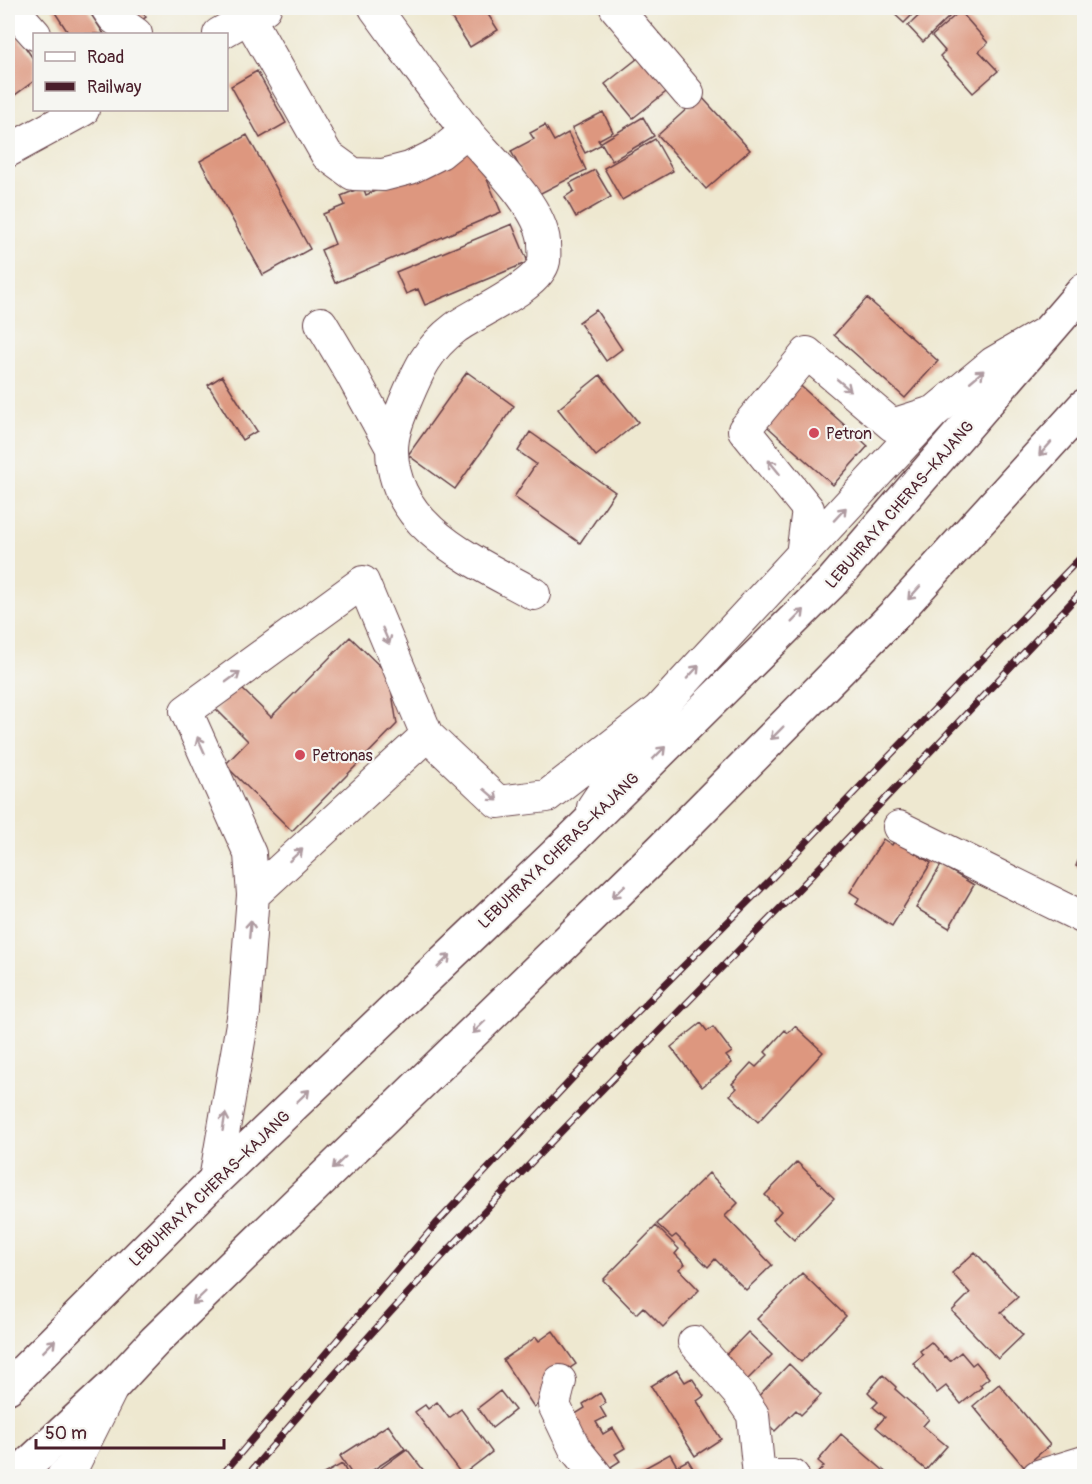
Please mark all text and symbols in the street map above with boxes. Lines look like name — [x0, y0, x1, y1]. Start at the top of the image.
legend — [33, 33, 228, 111]
text: Road — [87, 46, 124, 69]
text: Railway — [87, 76, 142, 99]
one-way arrow — [969, 369, 985, 382]
one-way arrow — [836, 378, 852, 391]
street label: LEBUHRAYA CHERAS–KAJANG — [821, 417, 978, 593]
place label: Petron — [826, 424, 872, 444]
marker: Petron — [807, 426, 821, 440]
one-way arrow — [1038, 442, 1052, 457]
one-way arrow — [767, 459, 780, 475]
one-way arrow — [833, 506, 847, 521]
one-way arrow — [907, 586, 921, 601]
one-way arrow — [790, 608, 805, 623]
one-way arrow — [381, 626, 392, 644]
one-way arrow — [686, 665, 700, 680]
one-way arrow — [225, 670, 241, 683]
one-way arrow — [770, 725, 785, 740]
one-way arrow — [195, 736, 206, 754]
one-way arrow — [652, 745, 667, 760]
place label: Petronas — [312, 746, 373, 766]
marker: Petronas — [293, 748, 307, 762]
street label: LEBUHRAYA CHERAS–KAJANG — [474, 768, 643, 933]
one-way arrow — [483, 788, 499, 801]
one-way arrow — [288, 848, 303, 862]
one-way arrow — [611, 884, 626, 898]
one-way arrow — [245, 920, 256, 940]
one-way arrow — [436, 954, 451, 969]
one-way arrow — [471, 1020, 486, 1034]
one-way arrow — [295, 1089, 310, 1103]
street label: LEBUHRAYA CHERAS–KAJANG — [125, 1106, 294, 1271]
one-way arrow — [219, 1113, 230, 1133]
one-way arrow — [331, 1155, 346, 1170]
one-way arrow — [191, 1291, 206, 1306]
one-way arrow — [41, 1339, 56, 1353]
scale bar — [36, 1412, 224, 1450]
text: 50 m — [45, 1422, 87, 1445]

